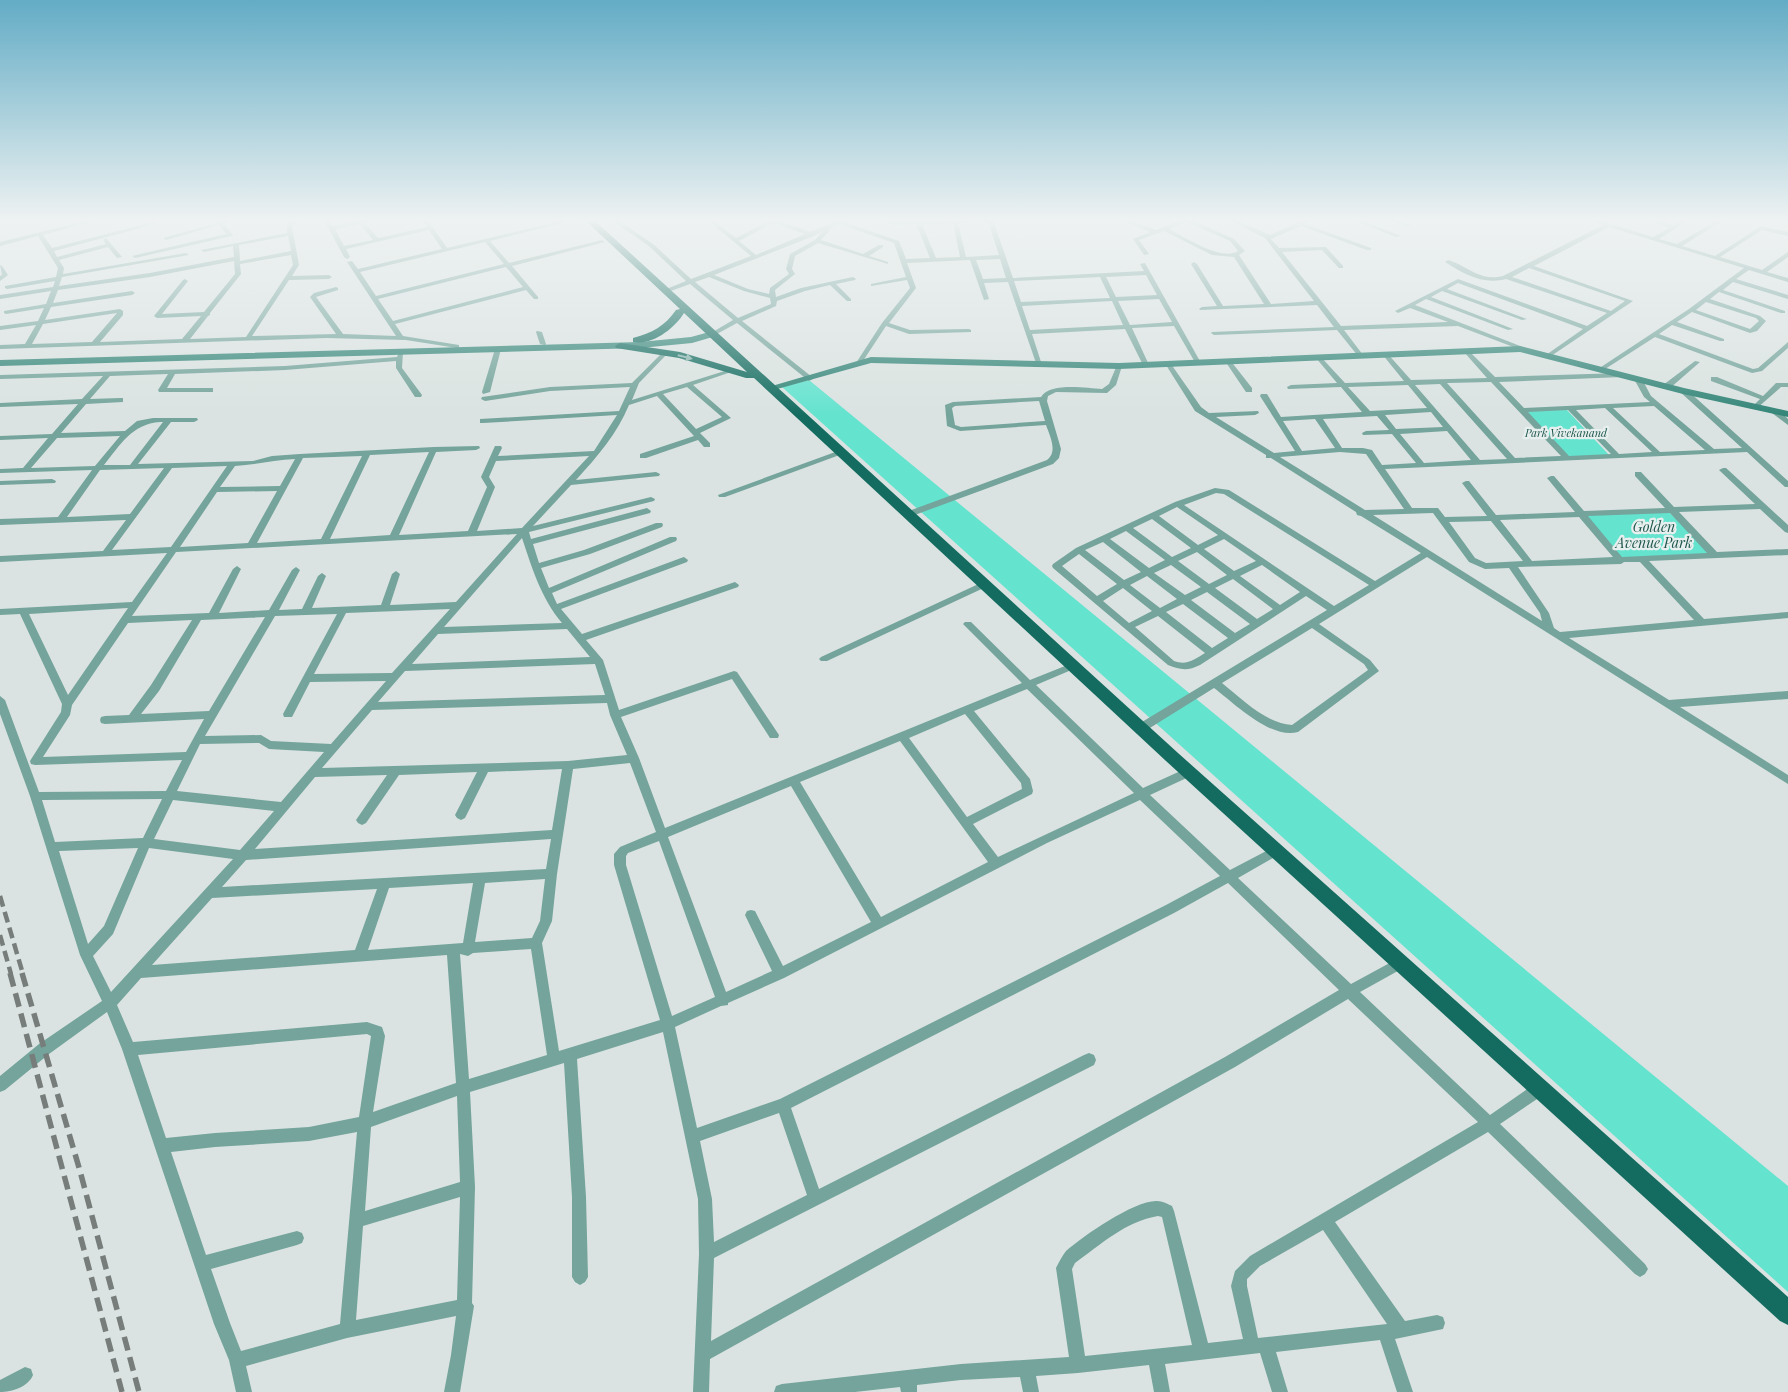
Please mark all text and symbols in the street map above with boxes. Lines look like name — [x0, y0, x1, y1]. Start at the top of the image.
one-way arrow — [678, 353, 693, 361]
park label: Park Vivekanand — [1524, 425, 1608, 440]
park label: Golden Avenue Park — [1614, 517, 1692, 552]

